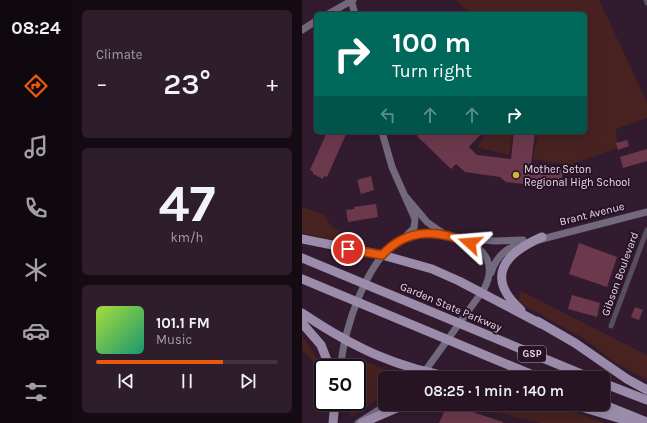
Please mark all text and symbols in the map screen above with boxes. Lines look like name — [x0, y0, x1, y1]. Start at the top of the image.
text: 08:24 — [11, 17, 61, 39]
text: 100 m — [392, 26, 471, 59]
icon: right — [326, 28, 378, 80]
text: Climate — [96, 47, 142, 62]
text: Turn right — [392, 60, 472, 82]
text: 23° — [163, 66, 211, 102]
text: − — [96, 71, 108, 97]
text: + — [266, 71, 278, 97]
icon: directions — [22, 72, 50, 100]
icon: left — [377, 104, 399, 126]
icon: ahead — [419, 104, 441, 126]
icon: ahead — [461, 104, 483, 126]
icon: right — [503, 104, 525, 126]
icon: music — [22, 133, 50, 161]
place label: Mother Seton Regional High School — [524, 163, 630, 189]
marker: Mother Seton Regional High School — [511, 170, 521, 180]
text: 47 — [159, 173, 215, 234]
icon: phone — [22, 194, 50, 222]
street label: Brant Avenue — [558, 200, 626, 228]
position arrow — [449, 222, 491, 264]
text: km/h — [171, 230, 203, 245]
street label: Gibson Boulevard — [599, 230, 641, 318]
pin — [331, 232, 365, 266]
icon: arrive — [337, 238, 359, 260]
icon: climate — [22, 256, 50, 284]
street label: Garden State Parkway — [398, 280, 504, 334]
text: 101.1 FM — [156, 314, 210, 332]
icon: car — [22, 317, 50, 345]
text: Music — [156, 332, 192, 347]
road number: GSP — [518, 346, 546, 362]
speed limit sign: 50 — [314, 359, 366, 411]
icon: previous — [115, 370, 137, 392]
icon: pause — [176, 370, 198, 392]
icon: next — [237, 370, 259, 392]
icon: filters — [22, 378, 50, 406]
text: 08:25 · 1 min · 140 m — [424, 382, 564, 400]

